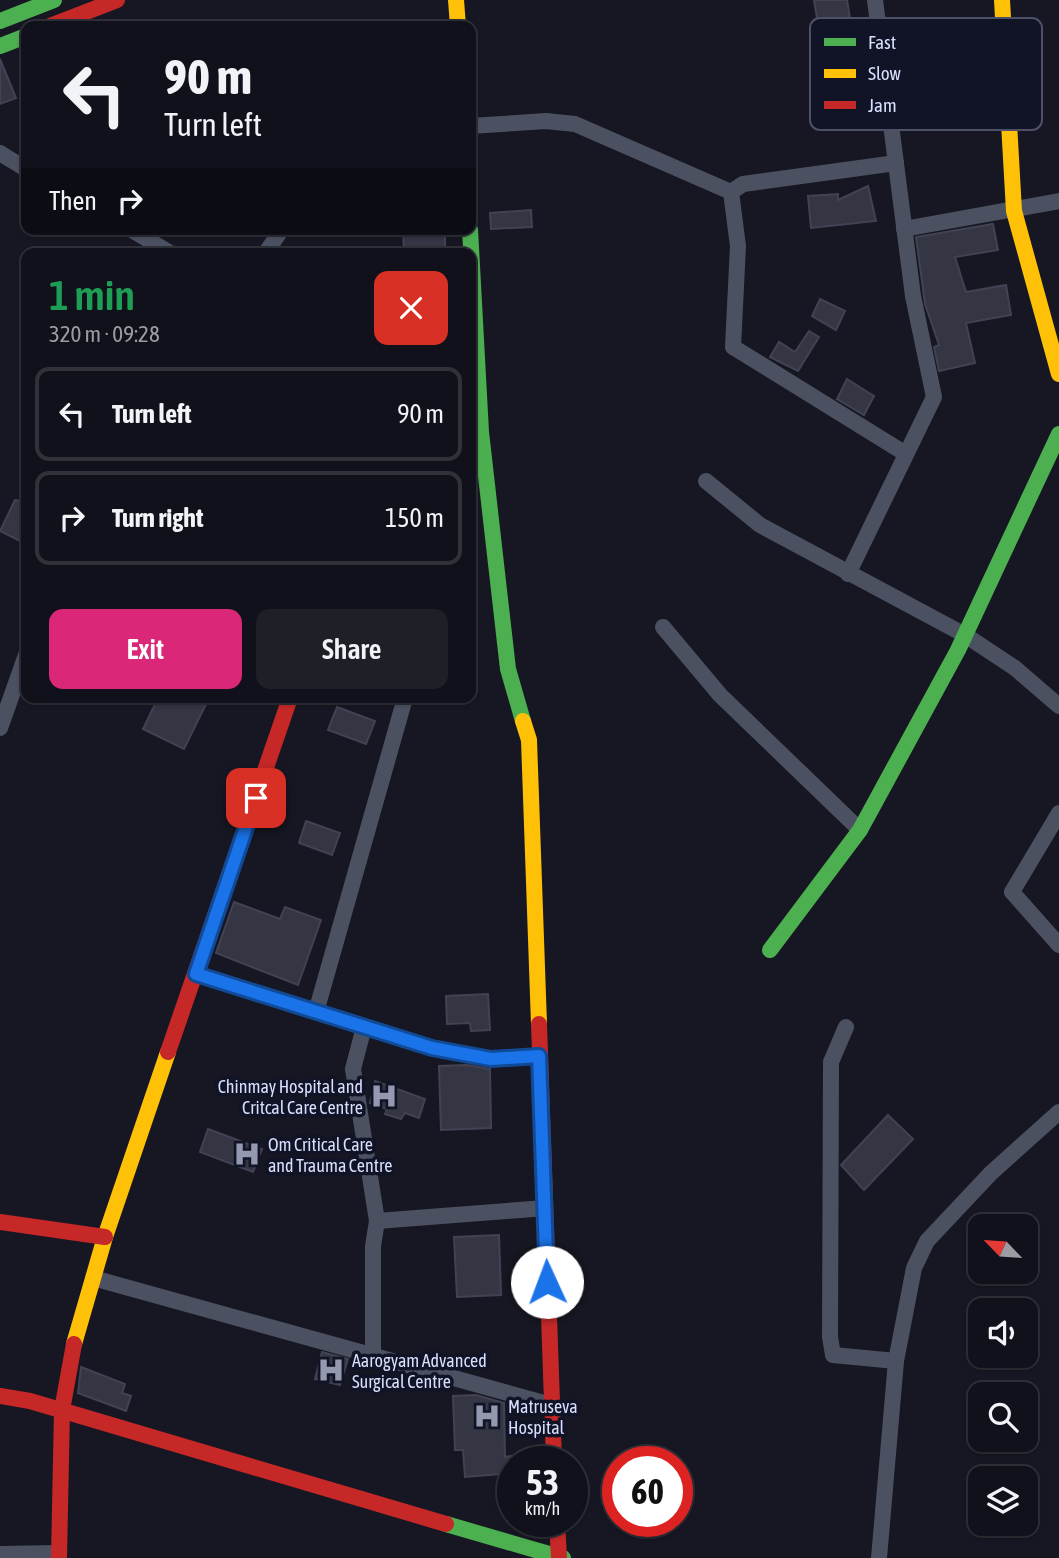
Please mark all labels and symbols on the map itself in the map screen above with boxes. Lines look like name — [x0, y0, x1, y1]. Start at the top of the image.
legend — [810, 18, 1042, 130]
text: Fast — [868, 31, 896, 53]
text: Slow — [868, 62, 902, 84]
text: Jam — [868, 94, 897, 116]
pin — [226, 768, 286, 828]
place label: Chinmay Hospital and Critcal Care Centre — [218, 1076, 363, 1118]
hospital icon: Chinmay Hospital and Critcal Care Centre — [369, 1081, 399, 1111]
place label: Om Critical Care and Trauma Centre — [268, 1134, 392, 1176]
hospital icon: Om Critical Care and Trauma Centre — [232, 1139, 262, 1169]
north arrow — [968, 1214, 1038, 1284]
position arrow — [510, 1245, 584, 1319]
place label: Aarogyam Advanced Surgical Centre — [352, 1350, 487, 1392]
hospital icon: Aarogyam Advanced Surgical Centre — [316, 1355, 346, 1385]
place label: Matruseva Hospital — [508, 1396, 578, 1438]
hospital icon: Matruseva Hospital — [472, 1401, 502, 1431]
speed limit sign: 60 — [602, 1446, 693, 1537]

